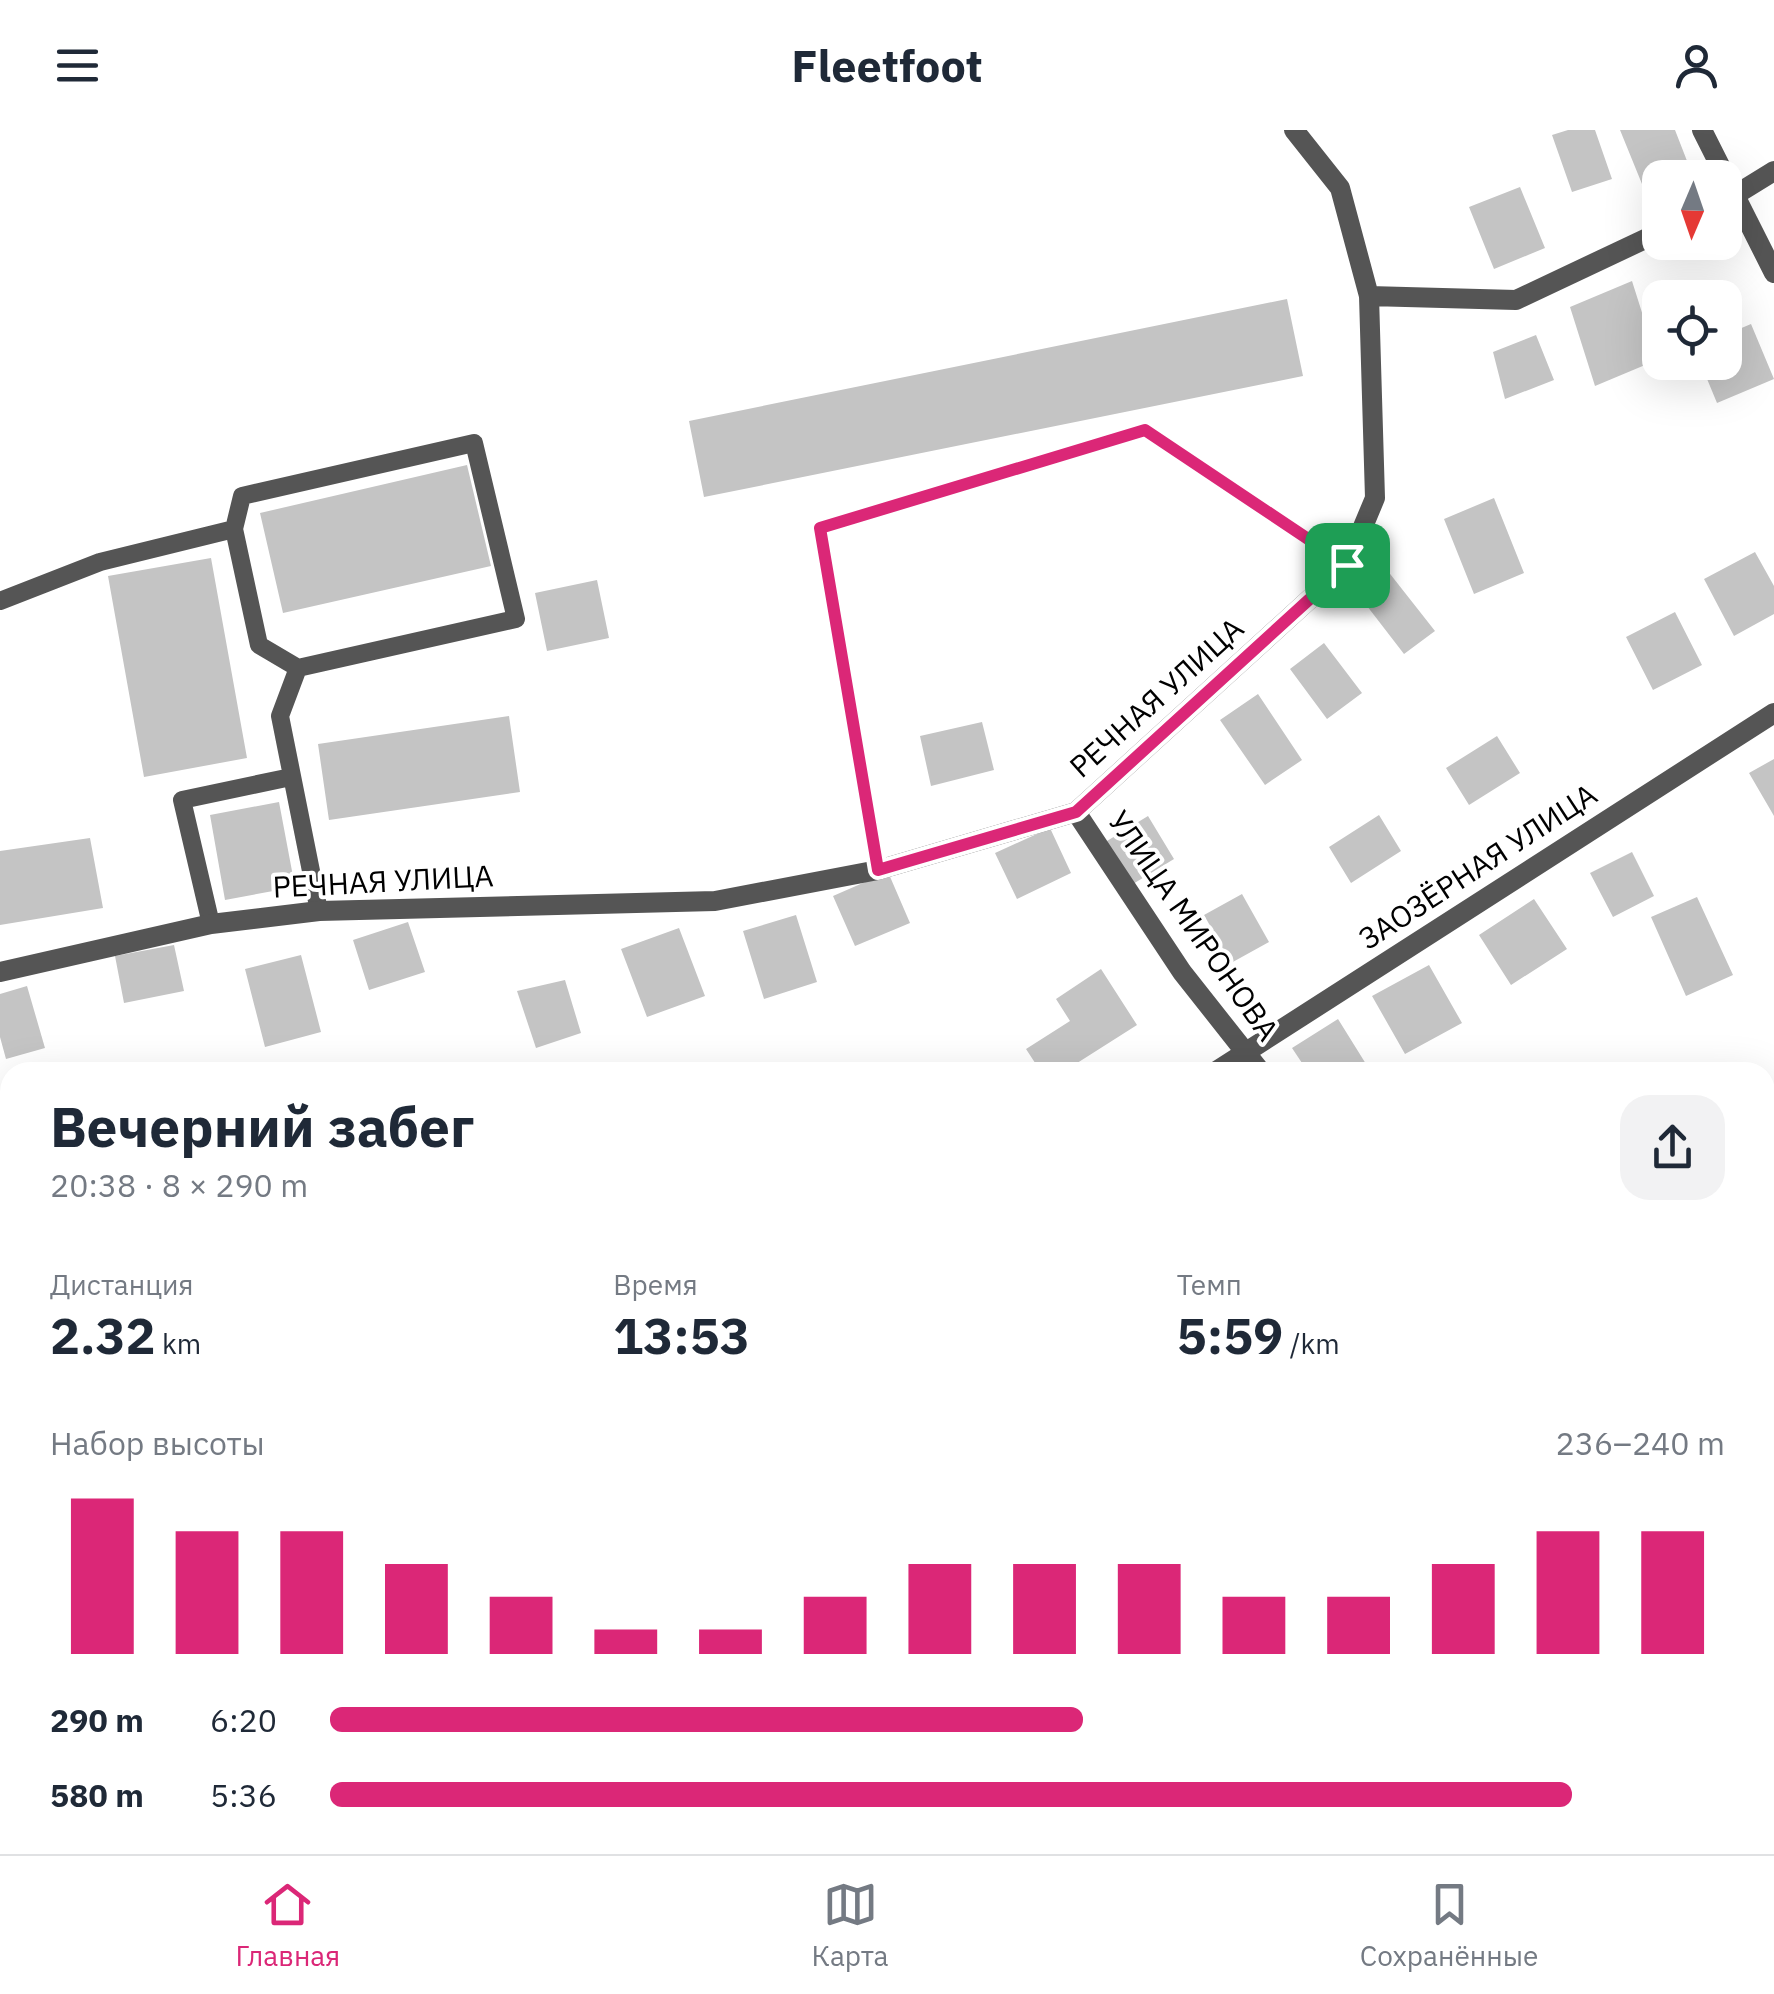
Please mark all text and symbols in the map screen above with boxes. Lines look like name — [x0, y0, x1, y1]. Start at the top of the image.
text: Fleetfoot — [791, 36, 983, 94]
icon: menu — [50, 38, 105, 93]
icon: person — [1669, 38, 1724, 93]
north arrow — [1642, 160, 1742, 260]
map controls — [1642, 160, 1742, 380]
button: locate — [1642, 280, 1742, 380]
pin — [1305, 523, 1390, 608]
icon: arrive — [1320, 538, 1375, 593]
street label: РЕЧНАЯ УЛИЦА — [1061, 608, 1251, 785]
street label: ЗАОЗЁРНАЯ УЛИЦА — [1351, 774, 1604, 957]
street label: УЛИЦА МИРОНОВА — [1100, 802, 1288, 1048]
street label: РЕЧНАЯ УЛИЦА — [272, 855, 494, 906]
text: Вечерний забег — [50, 1091, 474, 1162]
button: share — [1620, 1095, 1725, 1200]
text: 20:38 · 8 × 290 m — [50, 1164, 308, 1206]
text: Дистанция — [50, 1266, 194, 1303]
text: Время — [613, 1266, 698, 1303]
text: Темп — [1177, 1266, 1242, 1303]
text: 2.32 — [50, 1303, 156, 1368]
text: 13:53 — [613, 1303, 750, 1368]
text: 5:59 — [1177, 1303, 1283, 1368]
text: km — [156, 1325, 201, 1362]
text: /km — [1283, 1325, 1340, 1362]
text: Набор высоты — [50, 1422, 265, 1464]
text: 236–240 m — [1555, 1422, 1725, 1464]
text: 290 m — [50, 1699, 144, 1741]
text: 6:20 — [210, 1699, 277, 1741]
text: 580 m — [50, 1774, 144, 1816]
text: 5:36 — [210, 1774, 277, 1816]
tab: Главная — [236, 1877, 340, 1974]
tab: Карта — [812, 1877, 889, 1974]
tab: Сохранённые — [1360, 1877, 1538, 1974]

